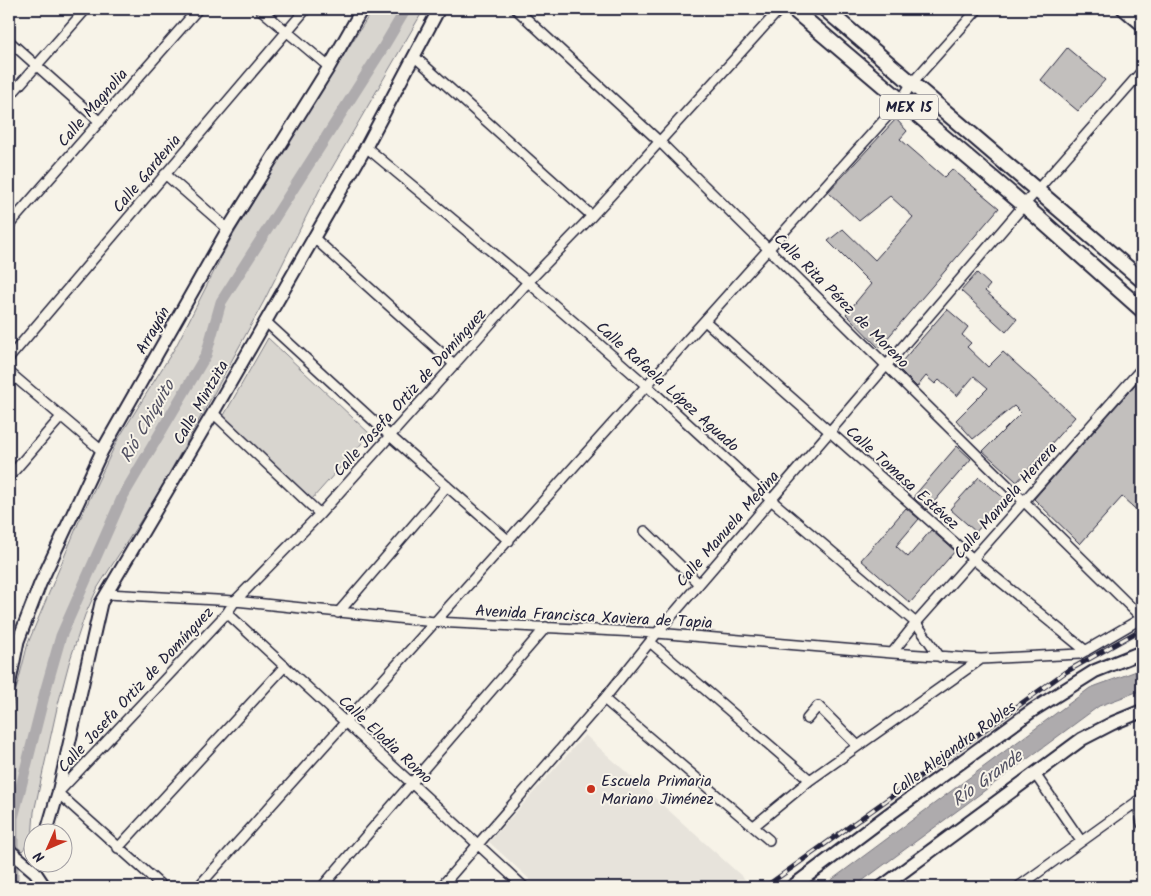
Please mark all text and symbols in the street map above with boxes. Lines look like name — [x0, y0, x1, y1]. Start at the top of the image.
street label: Calle Magnolia — [52, 63, 134, 153]
road number: MEX 15 — [880, 94, 938, 120]
street label: Calle Gardenia — [107, 129, 188, 219]
street label: Calle Rita Pérez de Moreno — [767, 227, 915, 375]
street label: Arrayán — [130, 302, 177, 359]
street label: Calle Josefa Ortiz de Domínguez — [327, 303, 493, 483]
street label: Calle Rafaela López Aguado — [590, 316, 744, 459]
street label: Calle Mintzita — [167, 356, 236, 450]
water label: Rió Chiquito — [113, 373, 185, 469]
street label: Calle Tomasa Estévez — [839, 420, 964, 536]
street label: Calle Manuela Herrera — [948, 437, 1064, 565]
street label: Calle Manuela Medina — [670, 465, 786, 593]
street label: Avenida Francisca Xaviera de Tapia — [475, 599, 713, 636]
street label: Calle Josefa Ortiz de Domínguez — [52, 601, 220, 779]
street label: Calle Elodia Romo — [332, 690, 438, 791]
street label: Calle Alejandra Robles — [886, 695, 1022, 803]
water label: Río Grande — [946, 742, 1031, 815]
place label: Escuela Primaria Mariano Jiménez — [601, 769, 714, 812]
marker: Escuela Primaria Mariano Jiménez — [585, 783, 597, 795]
north arrow — [22, 824, 72, 874]
text: N — [28, 845, 50, 867]

